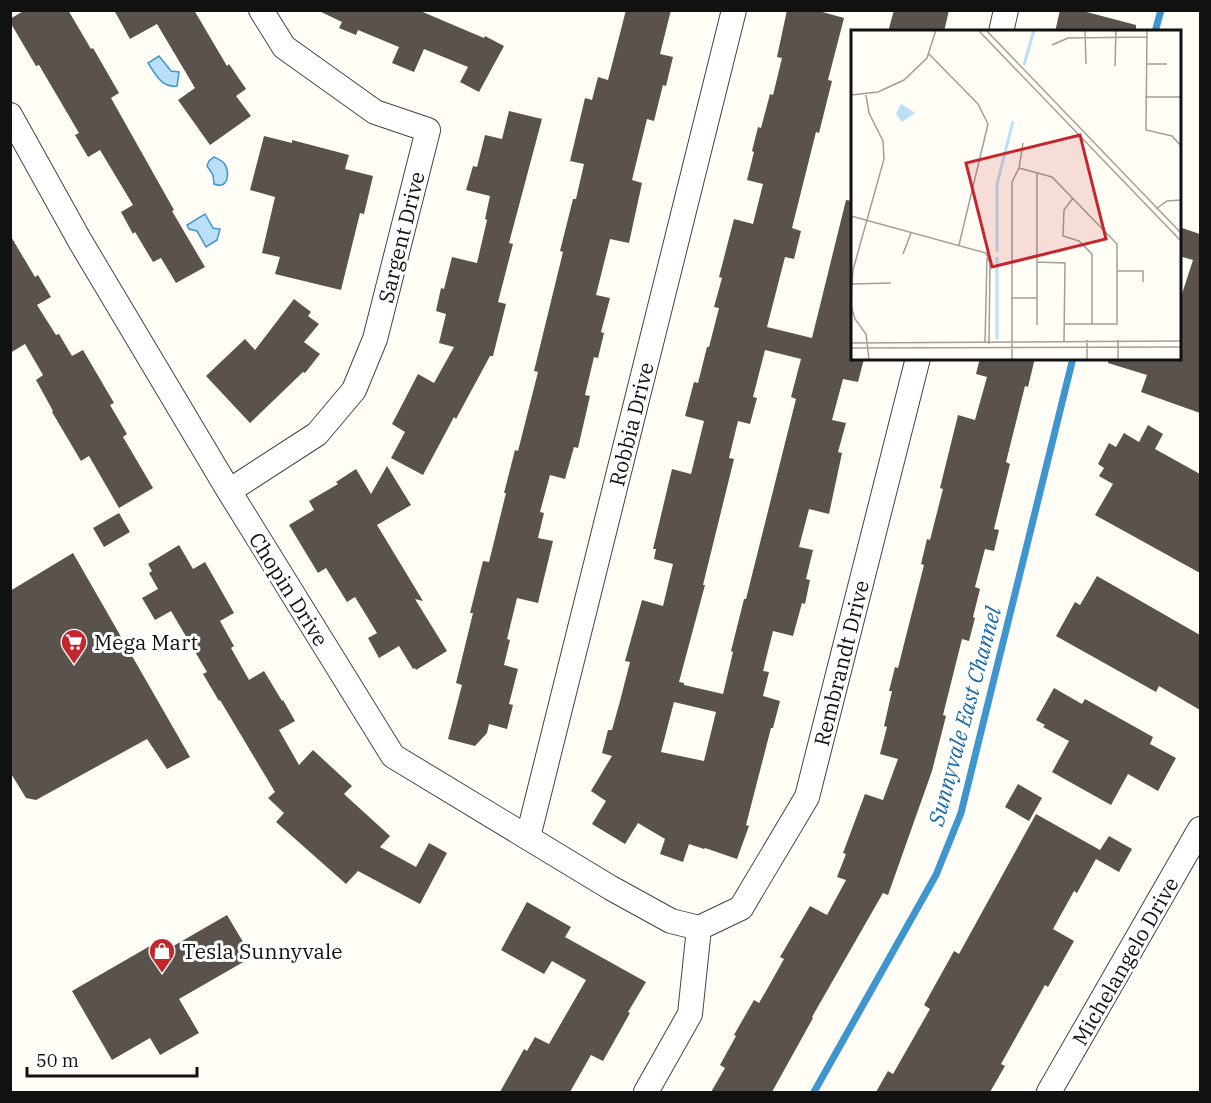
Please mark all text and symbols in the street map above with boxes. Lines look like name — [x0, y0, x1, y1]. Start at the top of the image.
inset map — [851, 30, 1181, 360]
street label: Sargent Drive — [371, 168, 431, 306]
street label: Robbia Drive — [602, 359, 660, 489]
street label: Chopin Drive — [243, 527, 335, 651]
street label: Rembrandt Drive — [807, 577, 875, 749]
water label: Sunnyvale East Channel — [921, 602, 1007, 830]
supermarket icon: Mega Mart — [59, 627, 89, 665]
place label: Mega Mart — [94, 628, 198, 656]
street label: Michelangelo Drive — [1065, 872, 1185, 1050]
shop icon: Tesla Sunnyvale — [147, 936, 177, 974]
place label: Tesla Sunnyvale — [182, 937, 343, 965]
scale bar — [27, 1040, 196, 1078]
text: 50 m — [36, 1049, 79, 1072]

